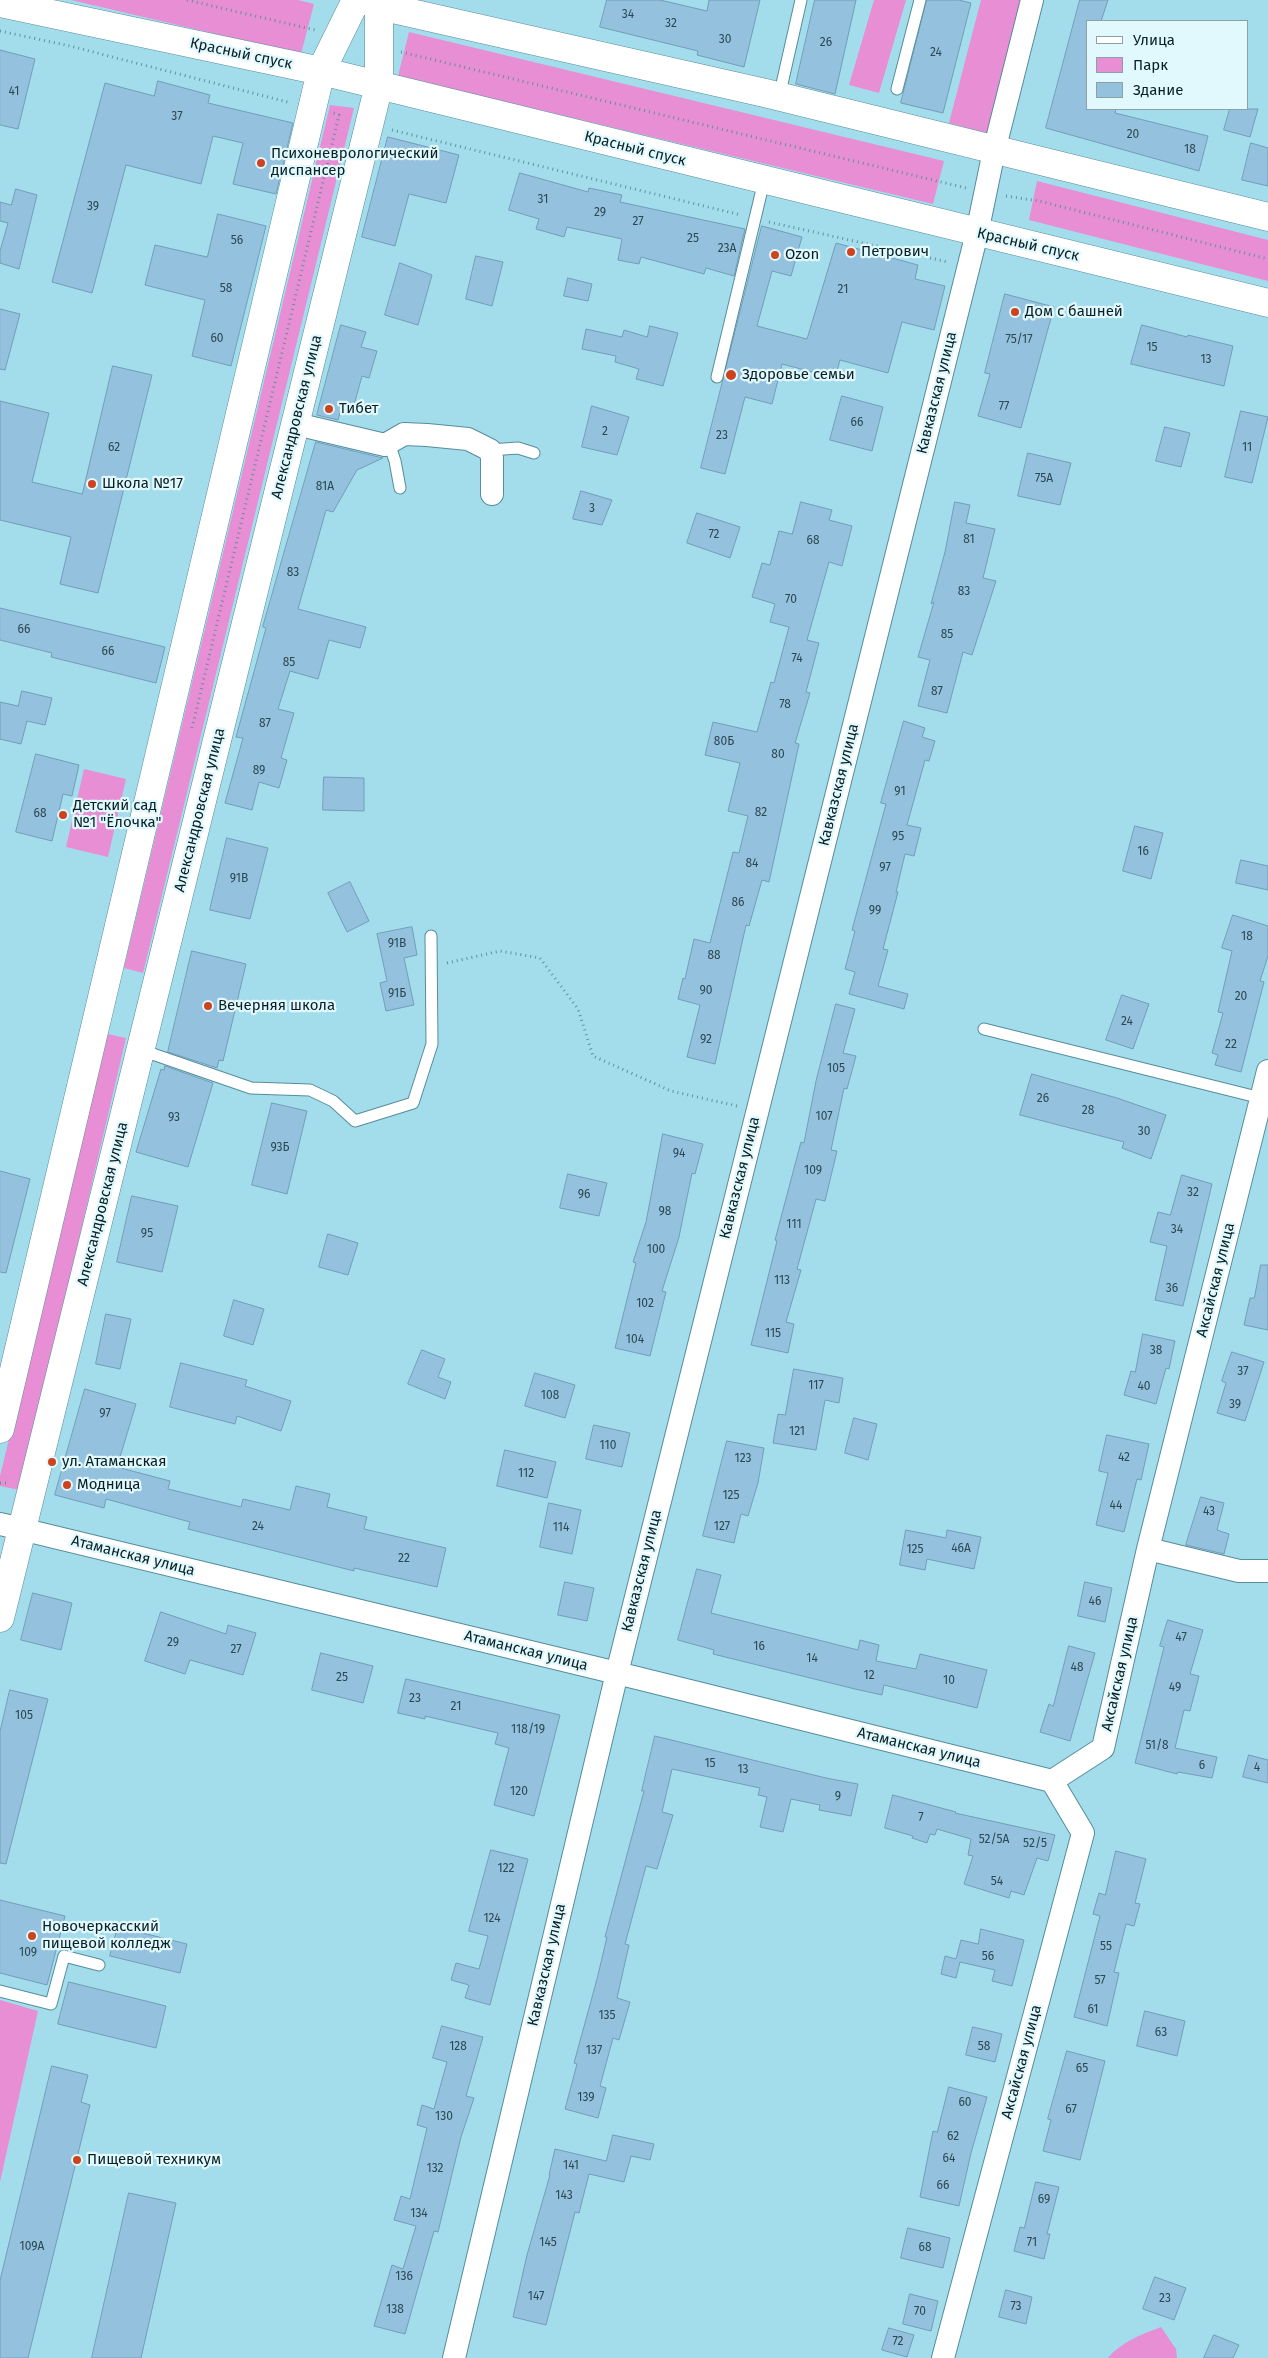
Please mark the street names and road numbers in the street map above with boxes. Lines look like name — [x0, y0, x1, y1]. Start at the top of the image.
street label: Красный спуск — [188, 34, 294, 74]
street label: Красный спуск — [582, 128, 688, 170]
street label: Красный спуск — [975, 225, 1081, 265]
street label: Кавказская улица — [913, 330, 961, 456]
street label: Александровская улица — [268, 333, 326, 501]
street label: Кавказская улица — [815, 722, 863, 848]
street label: Александровская улица — [171, 726, 229, 894]
street label: Кавказская улица — [716, 1115, 764, 1241]
street label: Александровская улица — [74, 1120, 132, 1288]
street label: Аксайская улица — [1193, 1221, 1239, 1339]
street label: Кавказская улица — [618, 1508, 666, 1634]
street label: Атаманская улица — [69, 1532, 197, 1580]
street label: Аксайская улица — [1098, 1615, 1142, 1733]
street label: Атаманская улица — [462, 1627, 590, 1675]
street label: Атаманская улица — [855, 1724, 983, 1772]
street label: Кавказская улица — [524, 1902, 570, 2028]
street label: Аксайская улица — [998, 2003, 1046, 2121]

